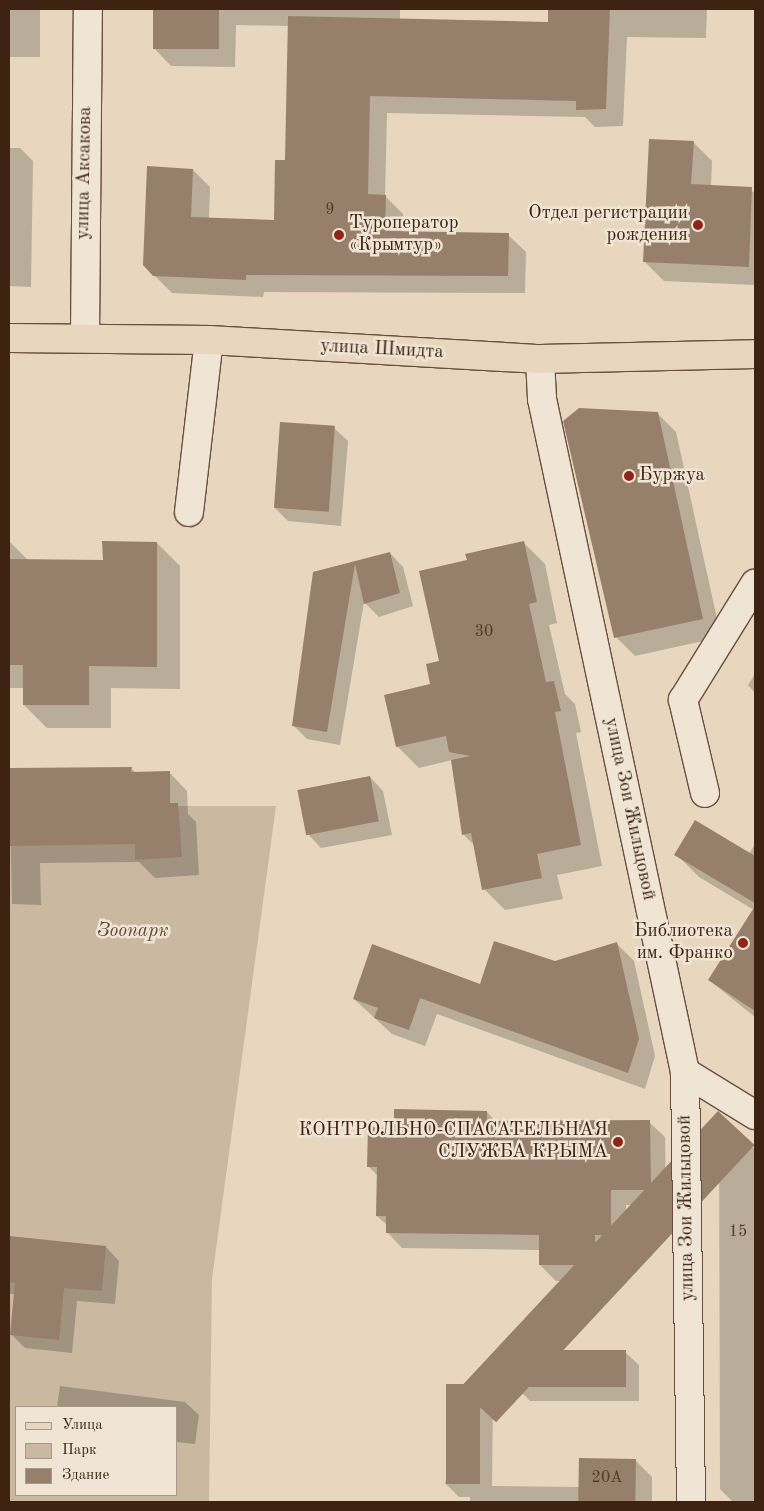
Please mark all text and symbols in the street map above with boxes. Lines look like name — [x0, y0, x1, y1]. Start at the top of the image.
street label: улица Аксакова — [72, 106, 98, 240]
house number: 9 — [325, 200, 335, 220]
place label: Отдел регистрации рождения — [528, 203, 688, 247]
place label: Туроператор «Крымтур» — [349, 213, 459, 257]
marker: Отдел регистрации рождения — [692, 219, 704, 231]
marker: Туроператор «Крымтур» — [333, 229, 345, 241]
street label: улица Шмидта — [320, 335, 444, 365]
place label: Буржуа — [639, 465, 705, 487]
marker: Буржуа — [623, 470, 635, 482]
house number: 30 — [475, 622, 493, 642]
street label: улица Зои Жильцовой — [598, 716, 660, 902]
park label: Зоопарк — [97, 921, 169, 943]
place label: Библиотека им. Франко — [634, 921, 733, 965]
marker: Библиотека им. Франко — [737, 937, 749, 949]
street label: улица Зои Жильцовой — [674, 1115, 700, 1301]
place label: КОНТРОЛЬНО-СПАСАТЕЛЬНАЯ СЛУЖБА КРЫМА — [298, 1120, 608, 1164]
marker: КОНТРОЛЬНО-СПАСАТЕЛЬНАЯ СЛУЖБА КРЫМА — [612, 1136, 624, 1148]
house number: 15 — [729, 1222, 747, 1242]
legend — [15, 1406, 178, 1496]
text: Улица — [62, 1418, 103, 1433]
text: Парк — [62, 1443, 97, 1458]
text: Здание — [62, 1468, 109, 1483]
house number: 20А — [592, 1468, 622, 1488]

